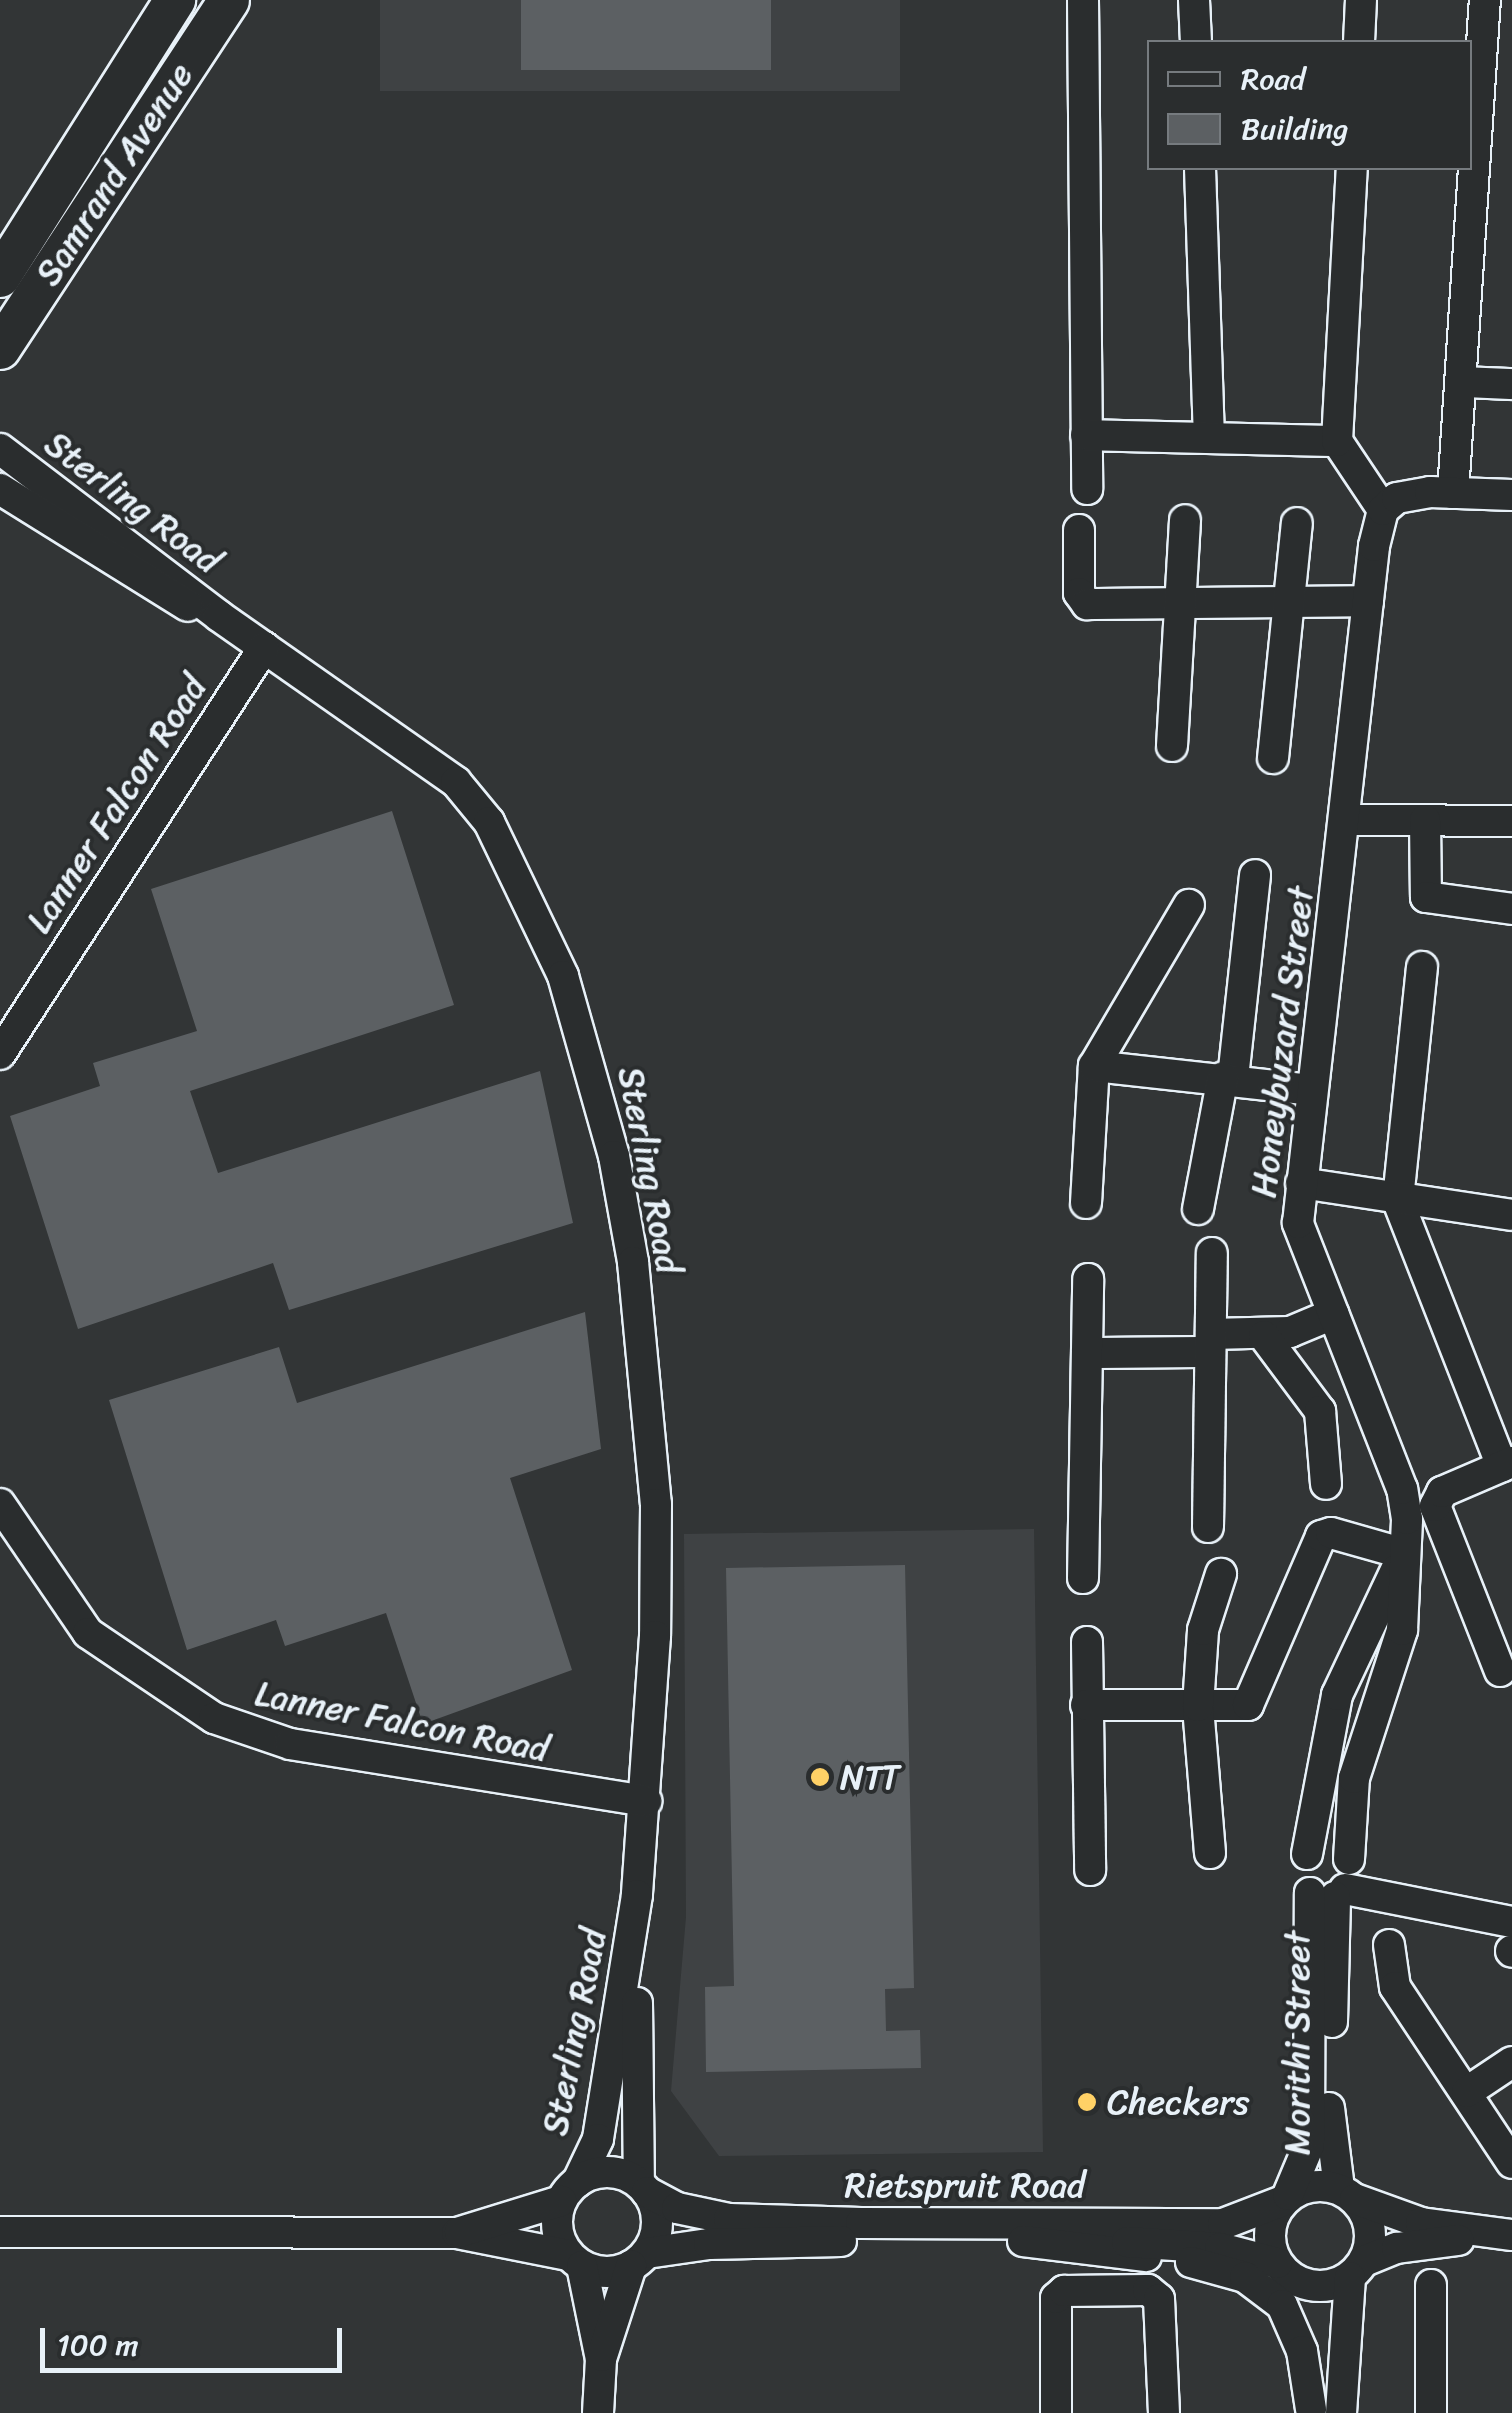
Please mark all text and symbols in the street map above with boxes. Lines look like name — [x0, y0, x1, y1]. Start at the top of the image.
legend — [1147, 40, 1472, 170]
text: Road — [1241, 52, 1305, 106]
street label: Samrand Avenue — [27, 55, 201, 293]
text: Building — [1241, 102, 1348, 156]
street label: Sterling Road — [37, 422, 229, 582]
street label: Lanner Falcon Road — [17, 668, 215, 940]
street label: Honeybuzard Street — [1242, 884, 1322, 1200]
street label: Sterling Road — [609, 1063, 691, 1277]
street label: Lanner Falcon Road — [252, 1672, 552, 1770]
place label: NTT — [840, 1756, 900, 1798]
marker: NTT — [809, 1766, 831, 1788]
street label: Sterling Road — [533, 1925, 615, 2139]
street label: Morithi Street — [1276, 1931, 1318, 2155]
place label: Checkers — [1107, 2081, 1250, 2123]
marker: Checkers — [1076, 2091, 1098, 2113]
street label: Rietspruit Road — [845, 2164, 1085, 2206]
scale bar — [45, 2308, 348, 2370]
text: 100 m — [57, 2318, 139, 2372]

